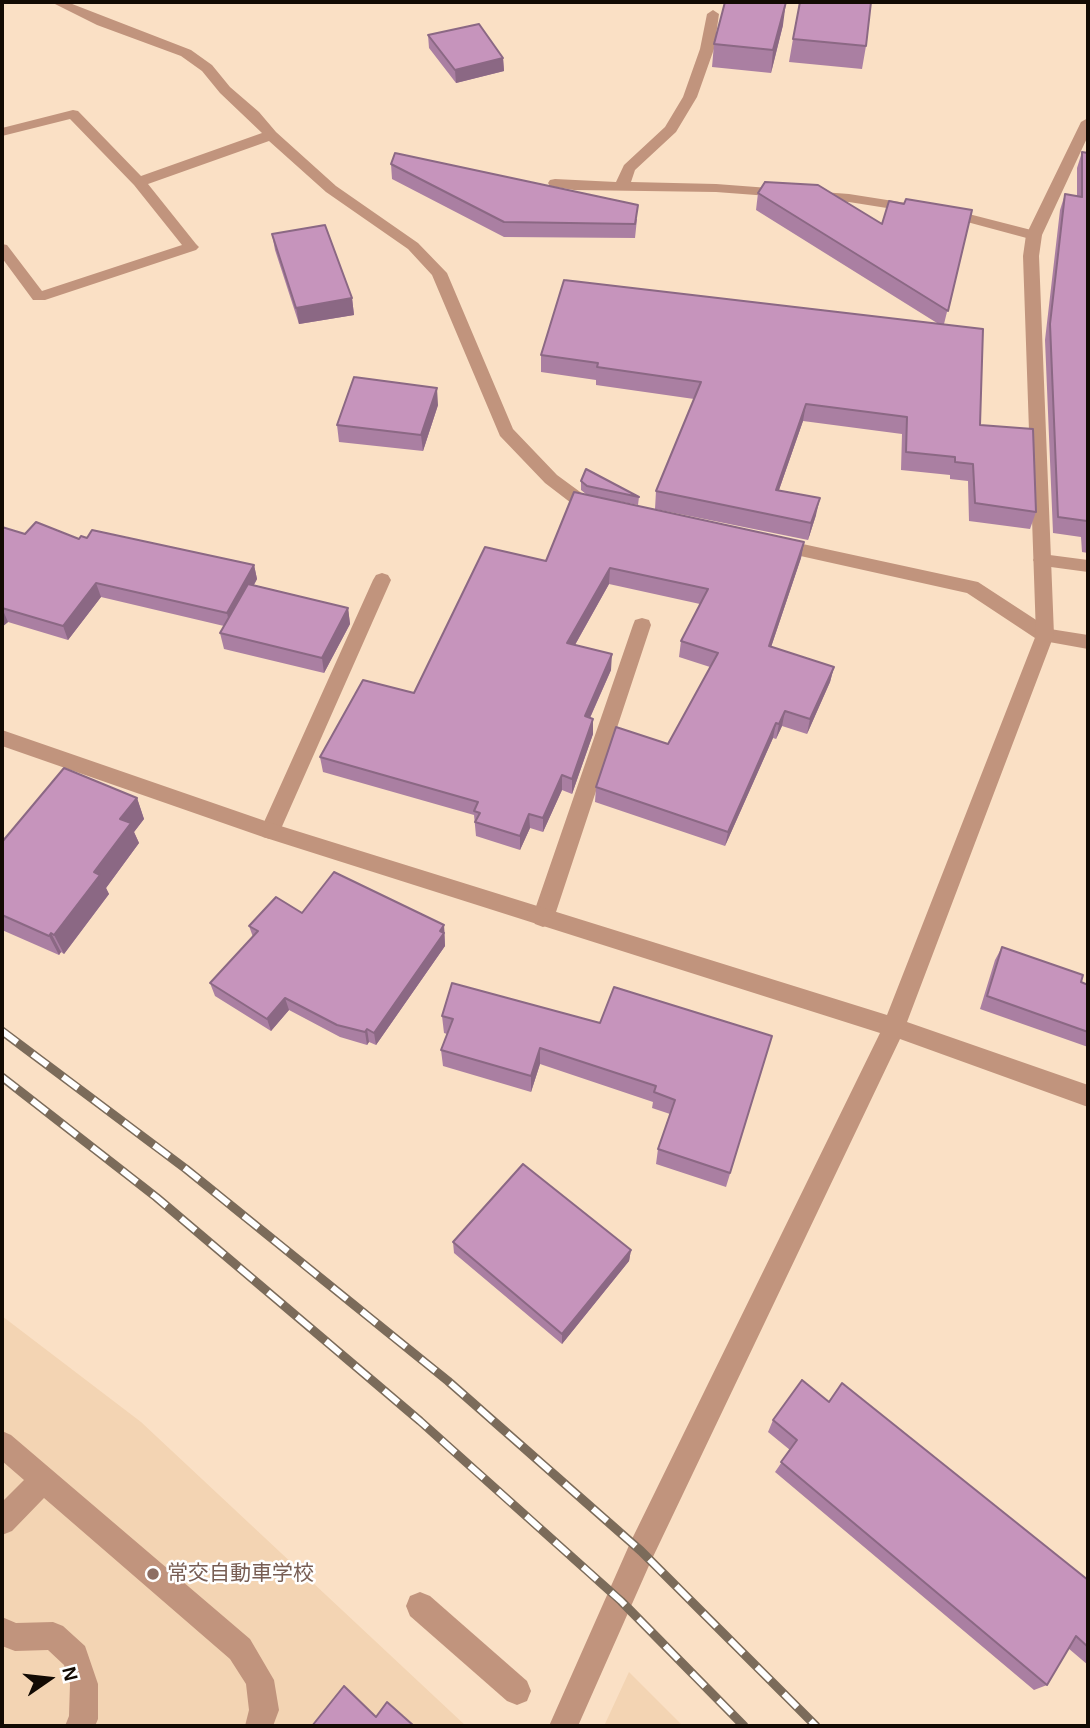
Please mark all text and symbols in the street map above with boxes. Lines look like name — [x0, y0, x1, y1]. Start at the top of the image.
place label: 常交自動車学校 — [167, 1561, 314, 1587]
marker: 常交自動車学校 — [145, 1566, 161, 1582]
north arrow — [14, 1644, 84, 1714]
text: N — [58, 1665, 82, 1683]

